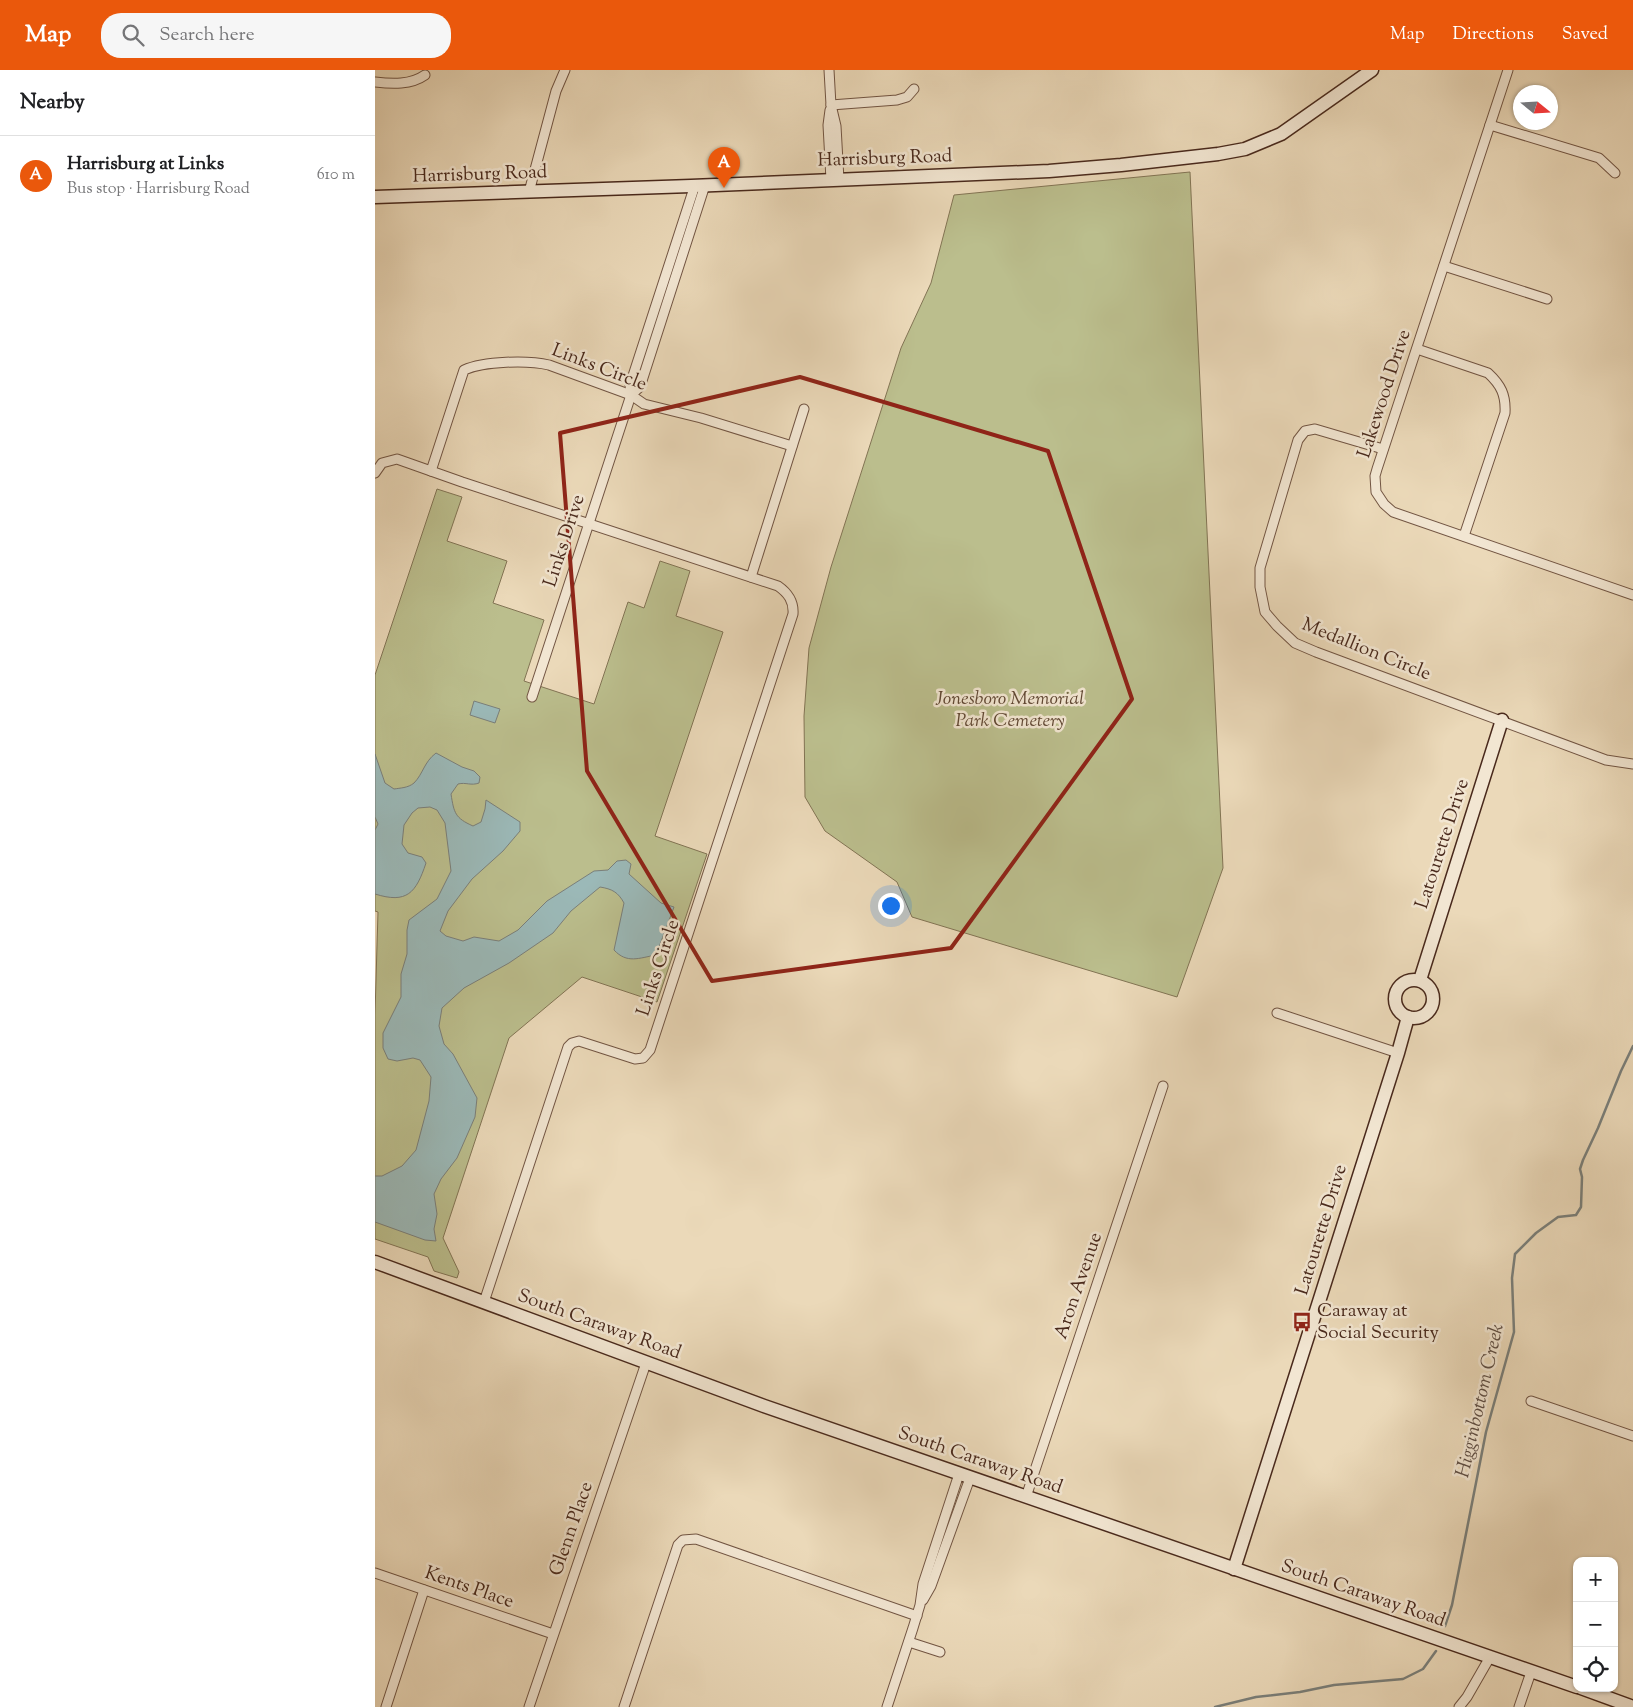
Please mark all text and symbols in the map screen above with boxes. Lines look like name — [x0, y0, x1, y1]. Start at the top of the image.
search box — [101, 13, 451, 58]
text: Map — [25, 18, 71, 52]
icon: search — [119, 21, 147, 49]
text: Search here — [159, 22, 255, 49]
text: Map — [1390, 22, 1425, 48]
text: Directions — [1453, 22, 1534, 48]
text: Saved — [1562, 22, 1608, 48]
north arrow — [1513, 85, 1558, 130]
text: Nearby — [20, 88, 85, 118]
street label: Harrisburg Road — [817, 143, 953, 175]
pin: A — [708, 147, 740, 188]
text: Harrisburg at Links — [67, 151, 224, 178]
street label: Harrisburg Road — [412, 159, 548, 191]
text: A — [30, 164, 43, 187]
text: 610 m — [317, 164, 355, 187]
text: Bus stop · Harrisburg Road — [67, 178, 250, 201]
street label: Lakewood Drive — [1351, 326, 1419, 462]
street label: Links Circle — [548, 337, 651, 399]
street label: Links Drive — [537, 491, 593, 591]
street label: Medallion Circle — [1297, 612, 1435, 688]
park label: Jonesboro Memorial Park Cemetery — [935, 686, 1084, 735]
street label: Latourette Drive — [1409, 775, 1477, 913]
your location — [878, 893, 904, 919]
street label: Links Circle — [631, 916, 687, 1020]
street label: Latourette Drive — [1289, 1161, 1355, 1299]
street label: Aron Avenue — [1048, 1229, 1110, 1343]
street label: South Caraway Road — [513, 1283, 685, 1367]
place label: Caraway at Social Security — [1317, 1298, 1439, 1347]
bus stop icon: Caraway at Social Security — [1291, 1311, 1313, 1333]
water label: Higginbottom Creek — [1449, 1321, 1513, 1481]
street label: South Caraway Road — [894, 1420, 1066, 1502]
street label: Glenn Place — [543, 1478, 601, 1580]
street label: South Caraway Road — [1277, 1553, 1449, 1635]
map controls — [1573, 1557, 1618, 1692]
button: + — [1573, 1557, 1618, 1602]
street label: Kents Place — [421, 1560, 517, 1616]
button: − — [1573, 1602, 1618, 1647]
button: locate — [1573, 1647, 1618, 1692]

